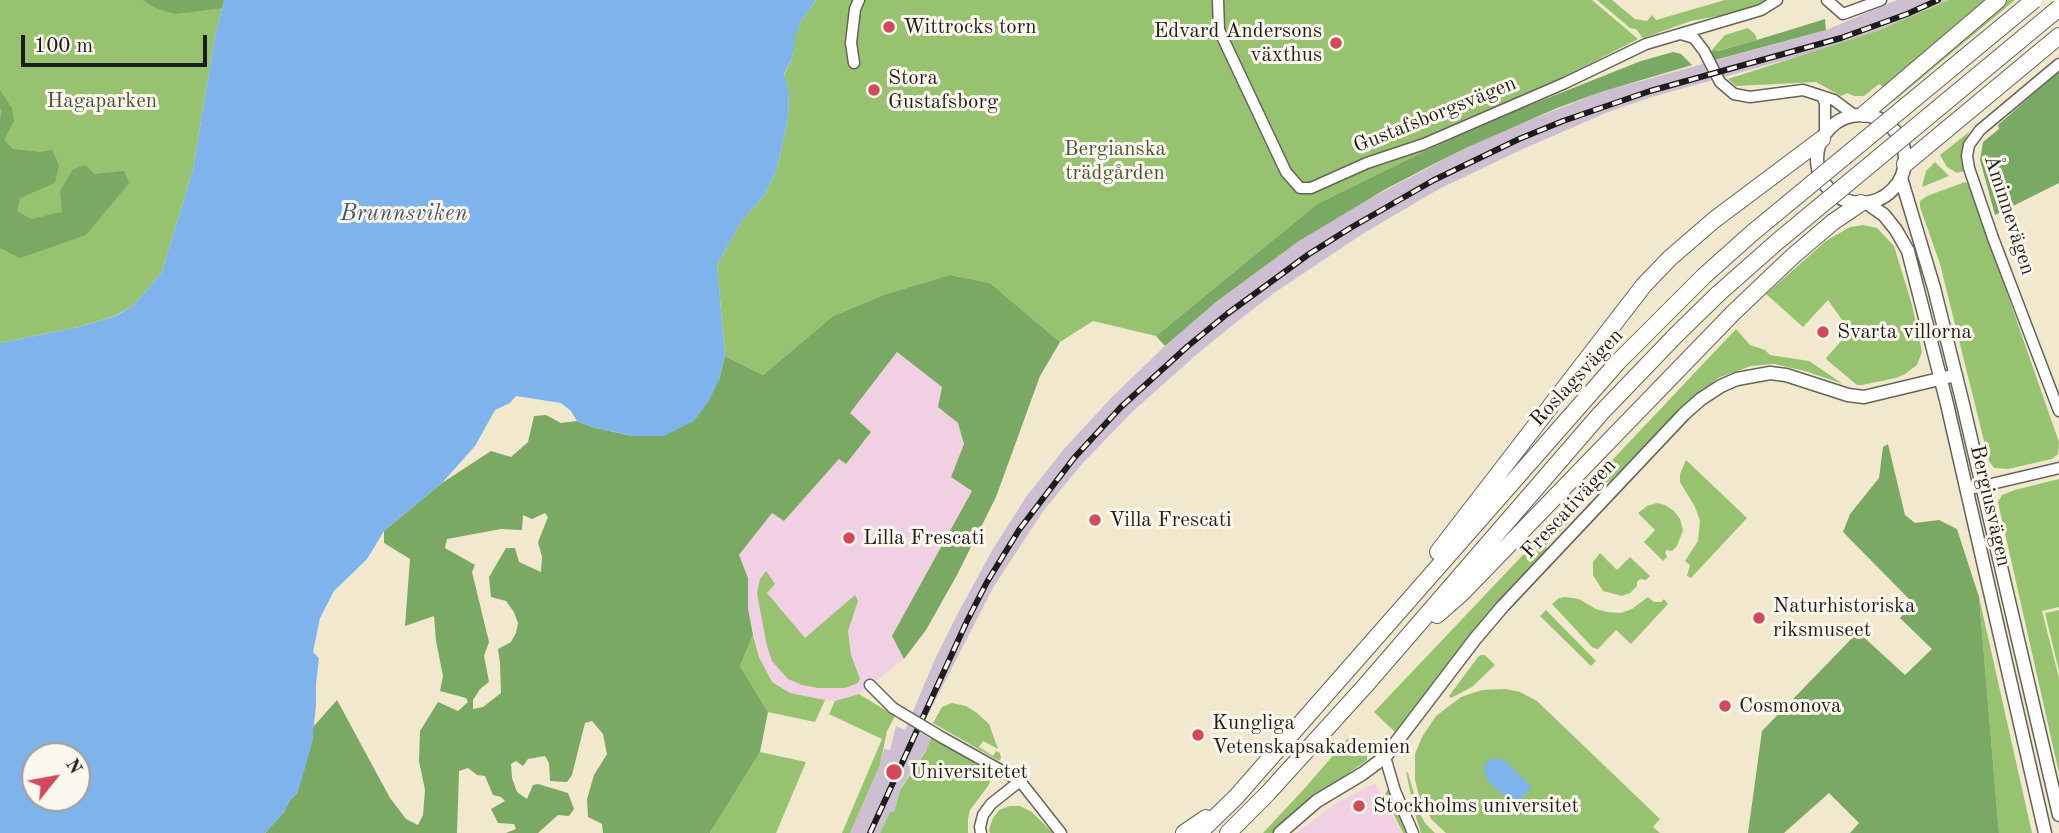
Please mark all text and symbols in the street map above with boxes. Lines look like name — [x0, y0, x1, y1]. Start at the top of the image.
place label: Wittrocks torn — [903, 14, 1037, 40]
place label: Edvard Andersons växthus — [1154, 18, 1322, 68]
marker: Wittrocks torn — [881, 19, 897, 35]
scale bar — [24, 21, 210, 65]
marker: Edvard Andersons växthus — [1328, 35, 1344, 51]
text: 100 m — [34, 36, 93, 57]
place label: Stora Gustafsborg — [888, 65, 998, 115]
street label: Gustafsborgsvägen — [1350, 71, 1520, 159]
marker: Stora Gustafsborg — [866, 82, 882, 98]
park label: Hagaparken — [47, 88, 157, 114]
park label: Bergianska trädgården — [1064, 136, 1166, 186]
street label: Åminnevägen — [1978, 152, 2040, 278]
water label: Brunnsviken — [340, 200, 468, 228]
place label: Svarta villorna — [1837, 319, 1972, 345]
street label: Roslagsvägen — [1525, 324, 1629, 432]
marker: Svarta villorna — [1815, 324, 1831, 340]
street label: Bergiusvägen — [1964, 443, 2016, 569]
street label: Frescativägen — [1516, 454, 1622, 564]
place label: Villa Frescati — [1109, 507, 1232, 533]
marker: Villa Frescati — [1087, 512, 1103, 528]
place label: Lilla Frescati — [863, 525, 984, 551]
marker: Lilla Frescati — [841, 530, 857, 546]
place label: Naturhistoriska riksmuseet — [1773, 593, 1915, 643]
marker: Naturhistoriska riksmuseet — [1751, 610, 1767, 626]
place label: Cosmonova — [1739, 693, 1841, 719]
marker: Cosmonova — [1717, 698, 1733, 714]
place label: Kungliga Vetenskapsakademien — [1212, 710, 1410, 760]
marker: Kungliga Vetenskapsakademien — [1190, 727, 1206, 743]
north arrow — [21, 742, 91, 812]
text: N — [61, 756, 85, 778]
place label: Universitetet — [910, 759, 1028, 785]
marker: Universitetet — [884, 762, 904, 782]
place label: Stockholms universitet — [1373, 793, 1579, 819]
marker: Stockholms universitet — [1351, 798, 1367, 814]

